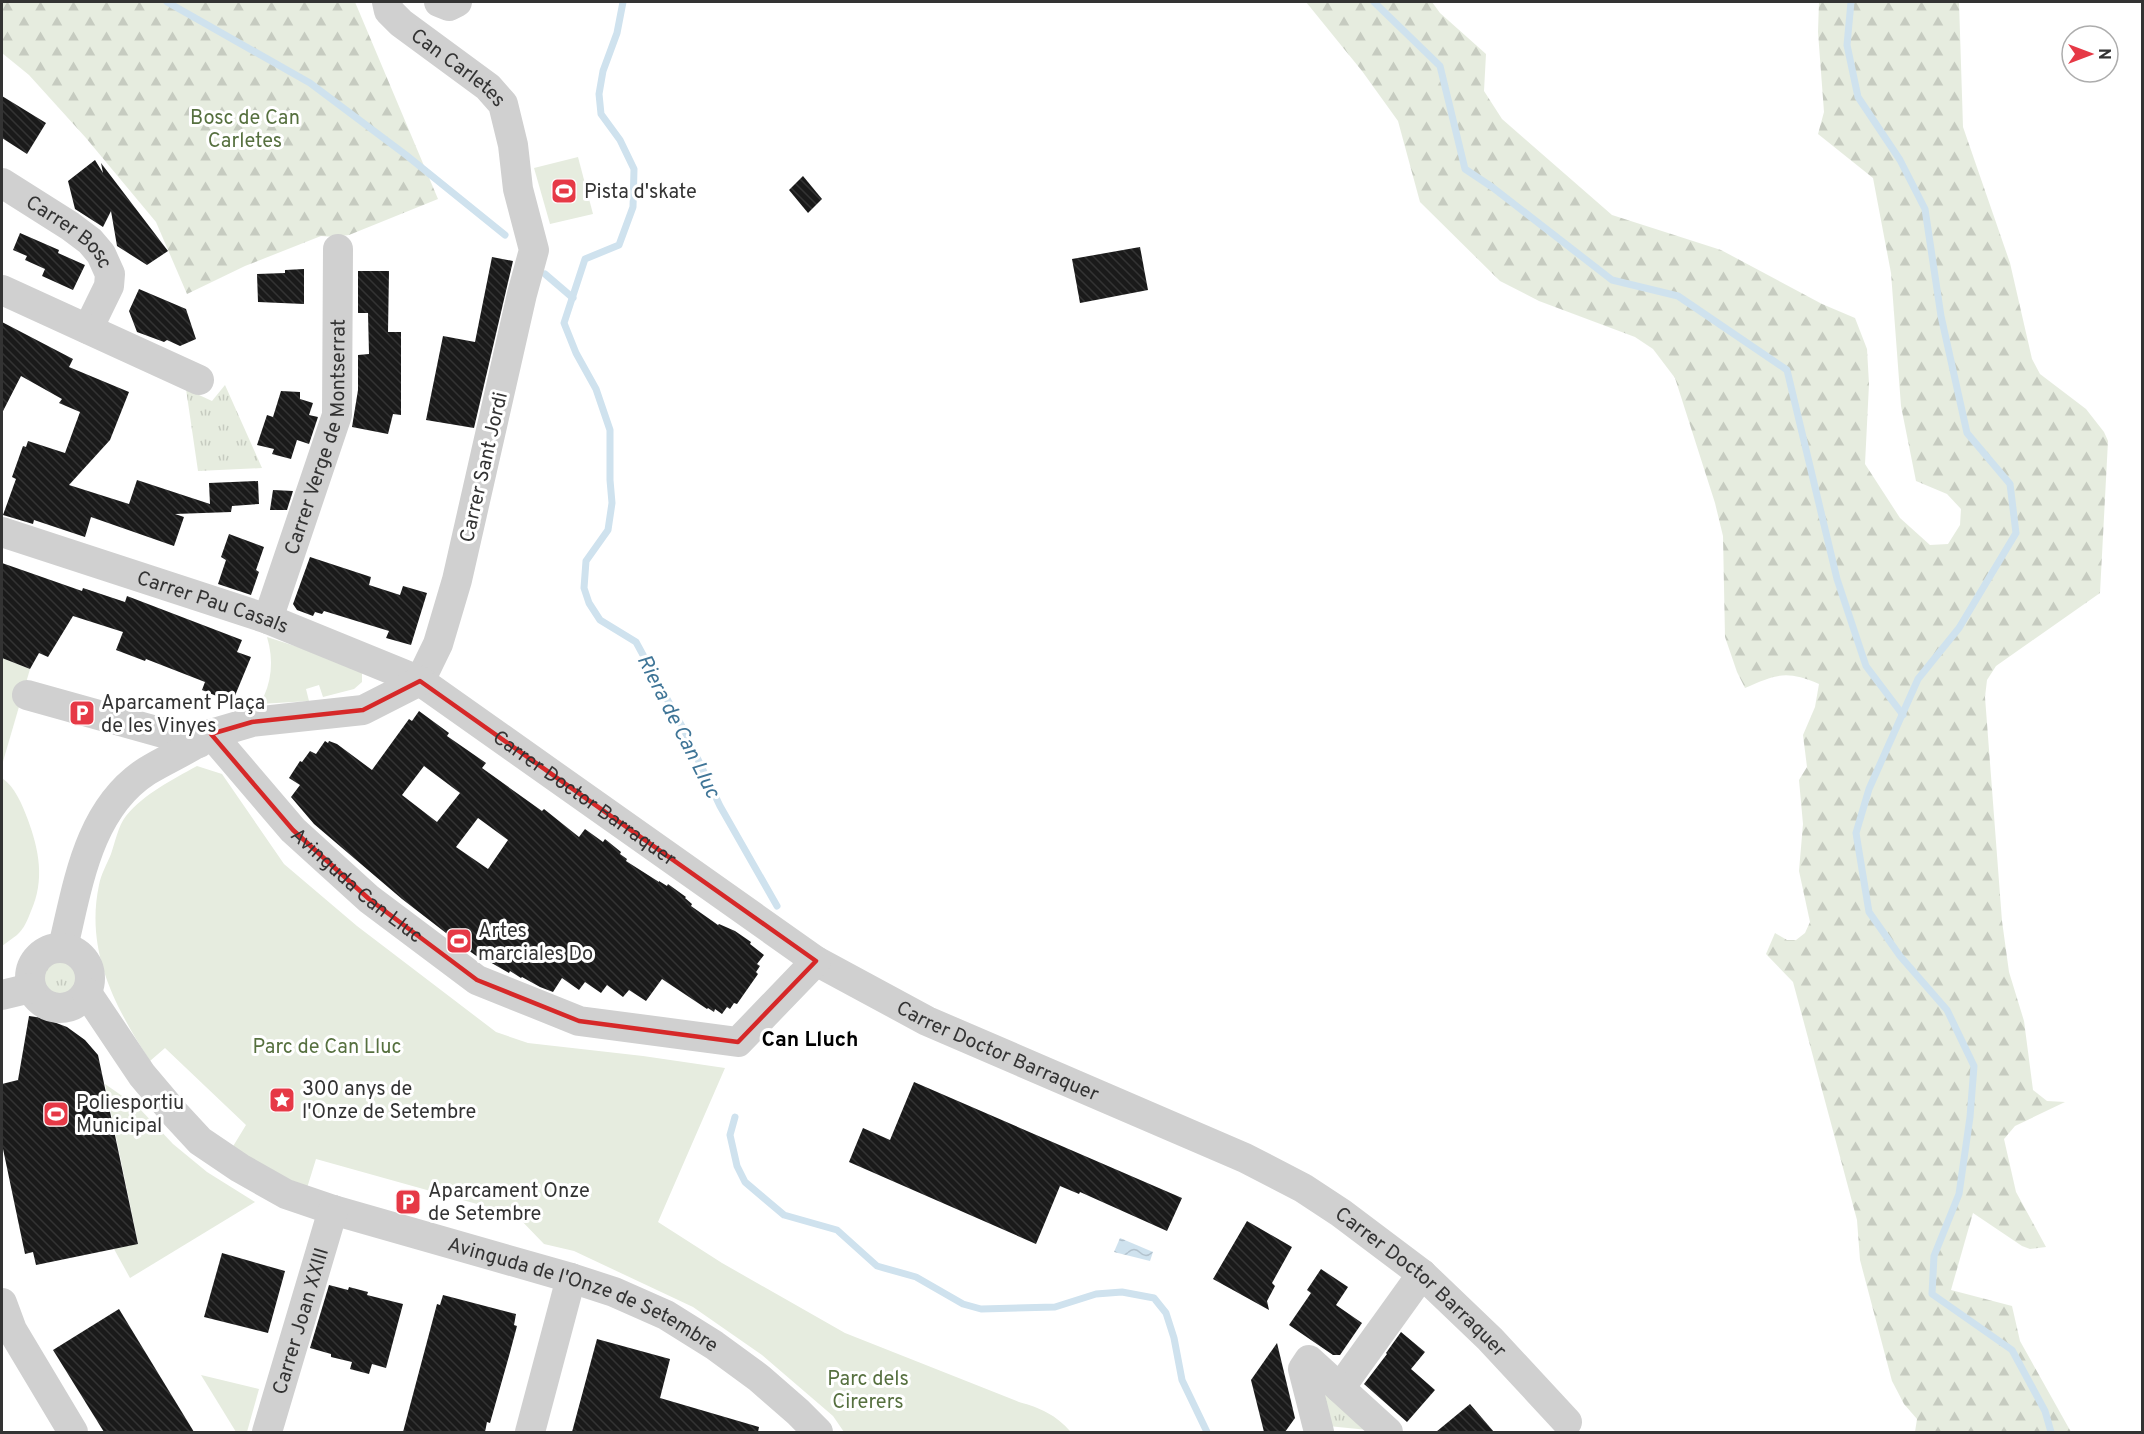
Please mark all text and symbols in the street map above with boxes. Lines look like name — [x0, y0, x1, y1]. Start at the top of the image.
street label: Can Carletes — [405, 23, 511, 113]
north arrow — [2060, 24, 2120, 84]
text: N — [2093, 48, 2113, 60]
park label: Bosc de Can Carletes — [190, 106, 300, 155]
sports icon: Pista d'skate — [549, 176, 579, 206]
place label: Pista d'skate — [584, 180, 697, 206]
street label: Carrer Bosc — [20, 190, 117, 273]
street label: Carrer Verge de Montserrat — [280, 319, 353, 559]
street label: Carrer Sant Jordi — [455, 390, 515, 545]
street label: Carrer Pau Casals — [133, 566, 292, 641]
water label: Riera de Can Lluc — [630, 650, 726, 804]
place label: Aparcament Plaça de les Vinyes — [101, 691, 265, 740]
parking icon: Aparcament Plaça de les Vinyes — [67, 698, 97, 728]
street label: Carrer Doctor Barraquer — [487, 725, 681, 873]
street label: Avinguda Can Lluc — [284, 823, 427, 950]
place label: Artes marciales Do — [478, 919, 593, 968]
sports icon: Artes marciales Do — [444, 926, 474, 956]
street label: Carrer Doctor Barraquer — [891, 996, 1103, 1109]
district label: Can Lluch — [762, 1027, 858, 1054]
park label: Parc de Can Lluc — [253, 1035, 401, 1061]
place label: 300 anys de l'Onze de Setembre — [302, 1077, 476, 1126]
place icon: 300 anys de l'Onze de Setembre — [267, 1085, 297, 1115]
place label: Poliesportiu Municipal — [76, 1091, 184, 1140]
sports icon: Poliesportiu Municipal — [41, 1099, 71, 1129]
place label: Aparcament Onze de Setembre — [428, 1179, 590, 1228]
parking icon: Aparcament Onze de Setembre — [393, 1187, 423, 1217]
street label: Carrer Doctor Barraquer — [1329, 1202, 1512, 1364]
street label: Avinguda de l'Onze de Setembre — [444, 1232, 722, 1359]
street label: Carrer Joan XXIII — [268, 1245, 336, 1398]
park label: Parc dels Cirerers — [827, 1367, 909, 1416]

